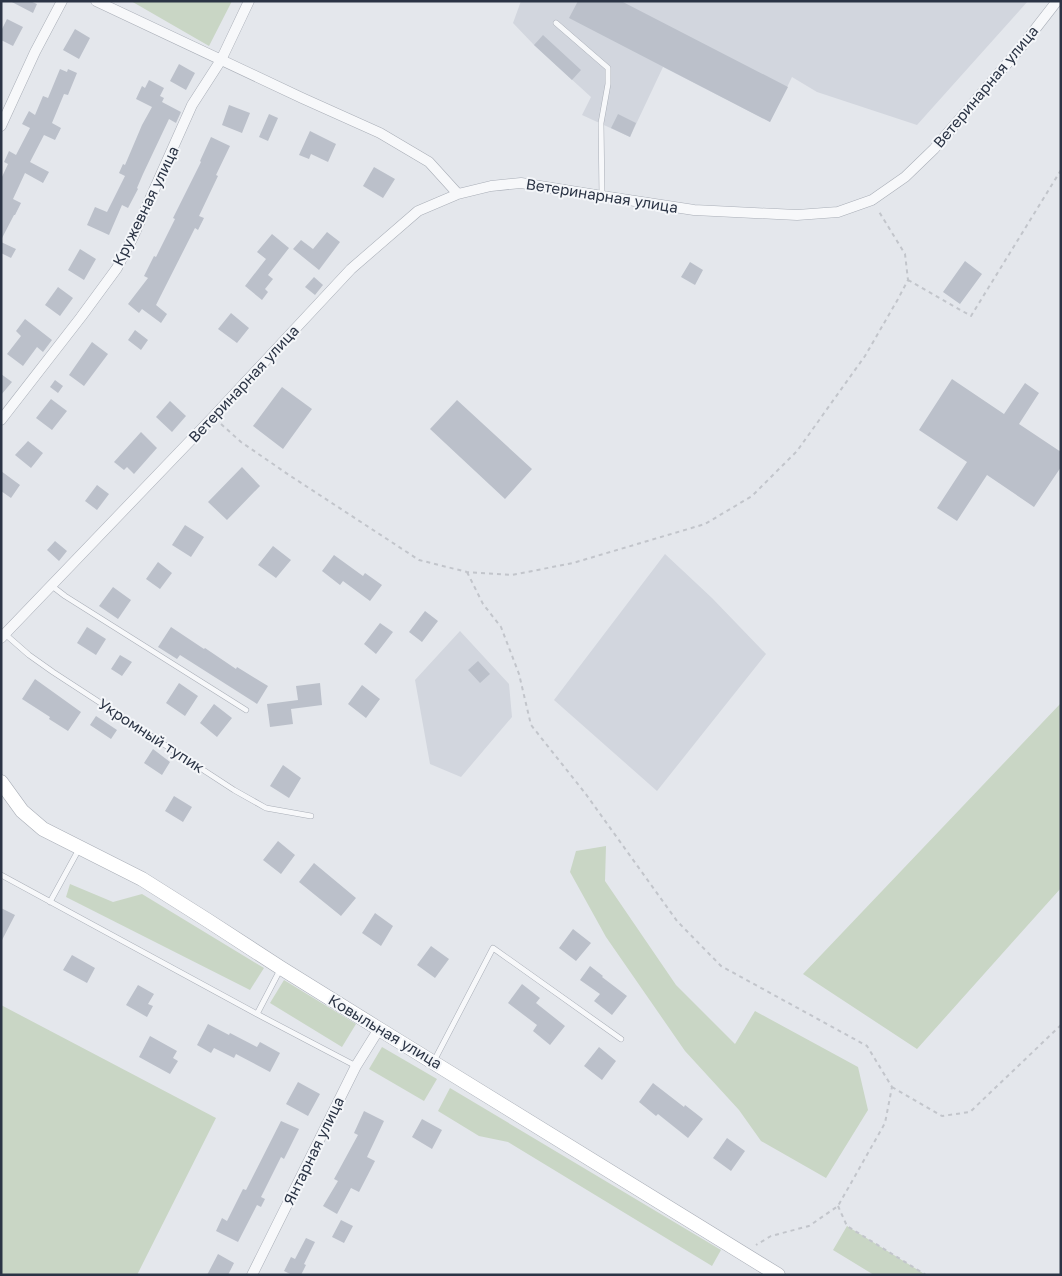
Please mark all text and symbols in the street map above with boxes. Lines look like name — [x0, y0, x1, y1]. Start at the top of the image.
street label: Ветеринарная улица — [929, 22, 1041, 151]
street label: Кружевная улица — [108, 143, 182, 268]
street label: Ветеринарная улица — [525, 174, 679, 216]
street label: Ветеринарная улица — [184, 321, 302, 446]
street label: Укромный тупик — [95, 694, 208, 776]
street label: Ковыльная улица — [326, 990, 446, 1072]
street label: Янтарная улица — [279, 1094, 347, 1208]

